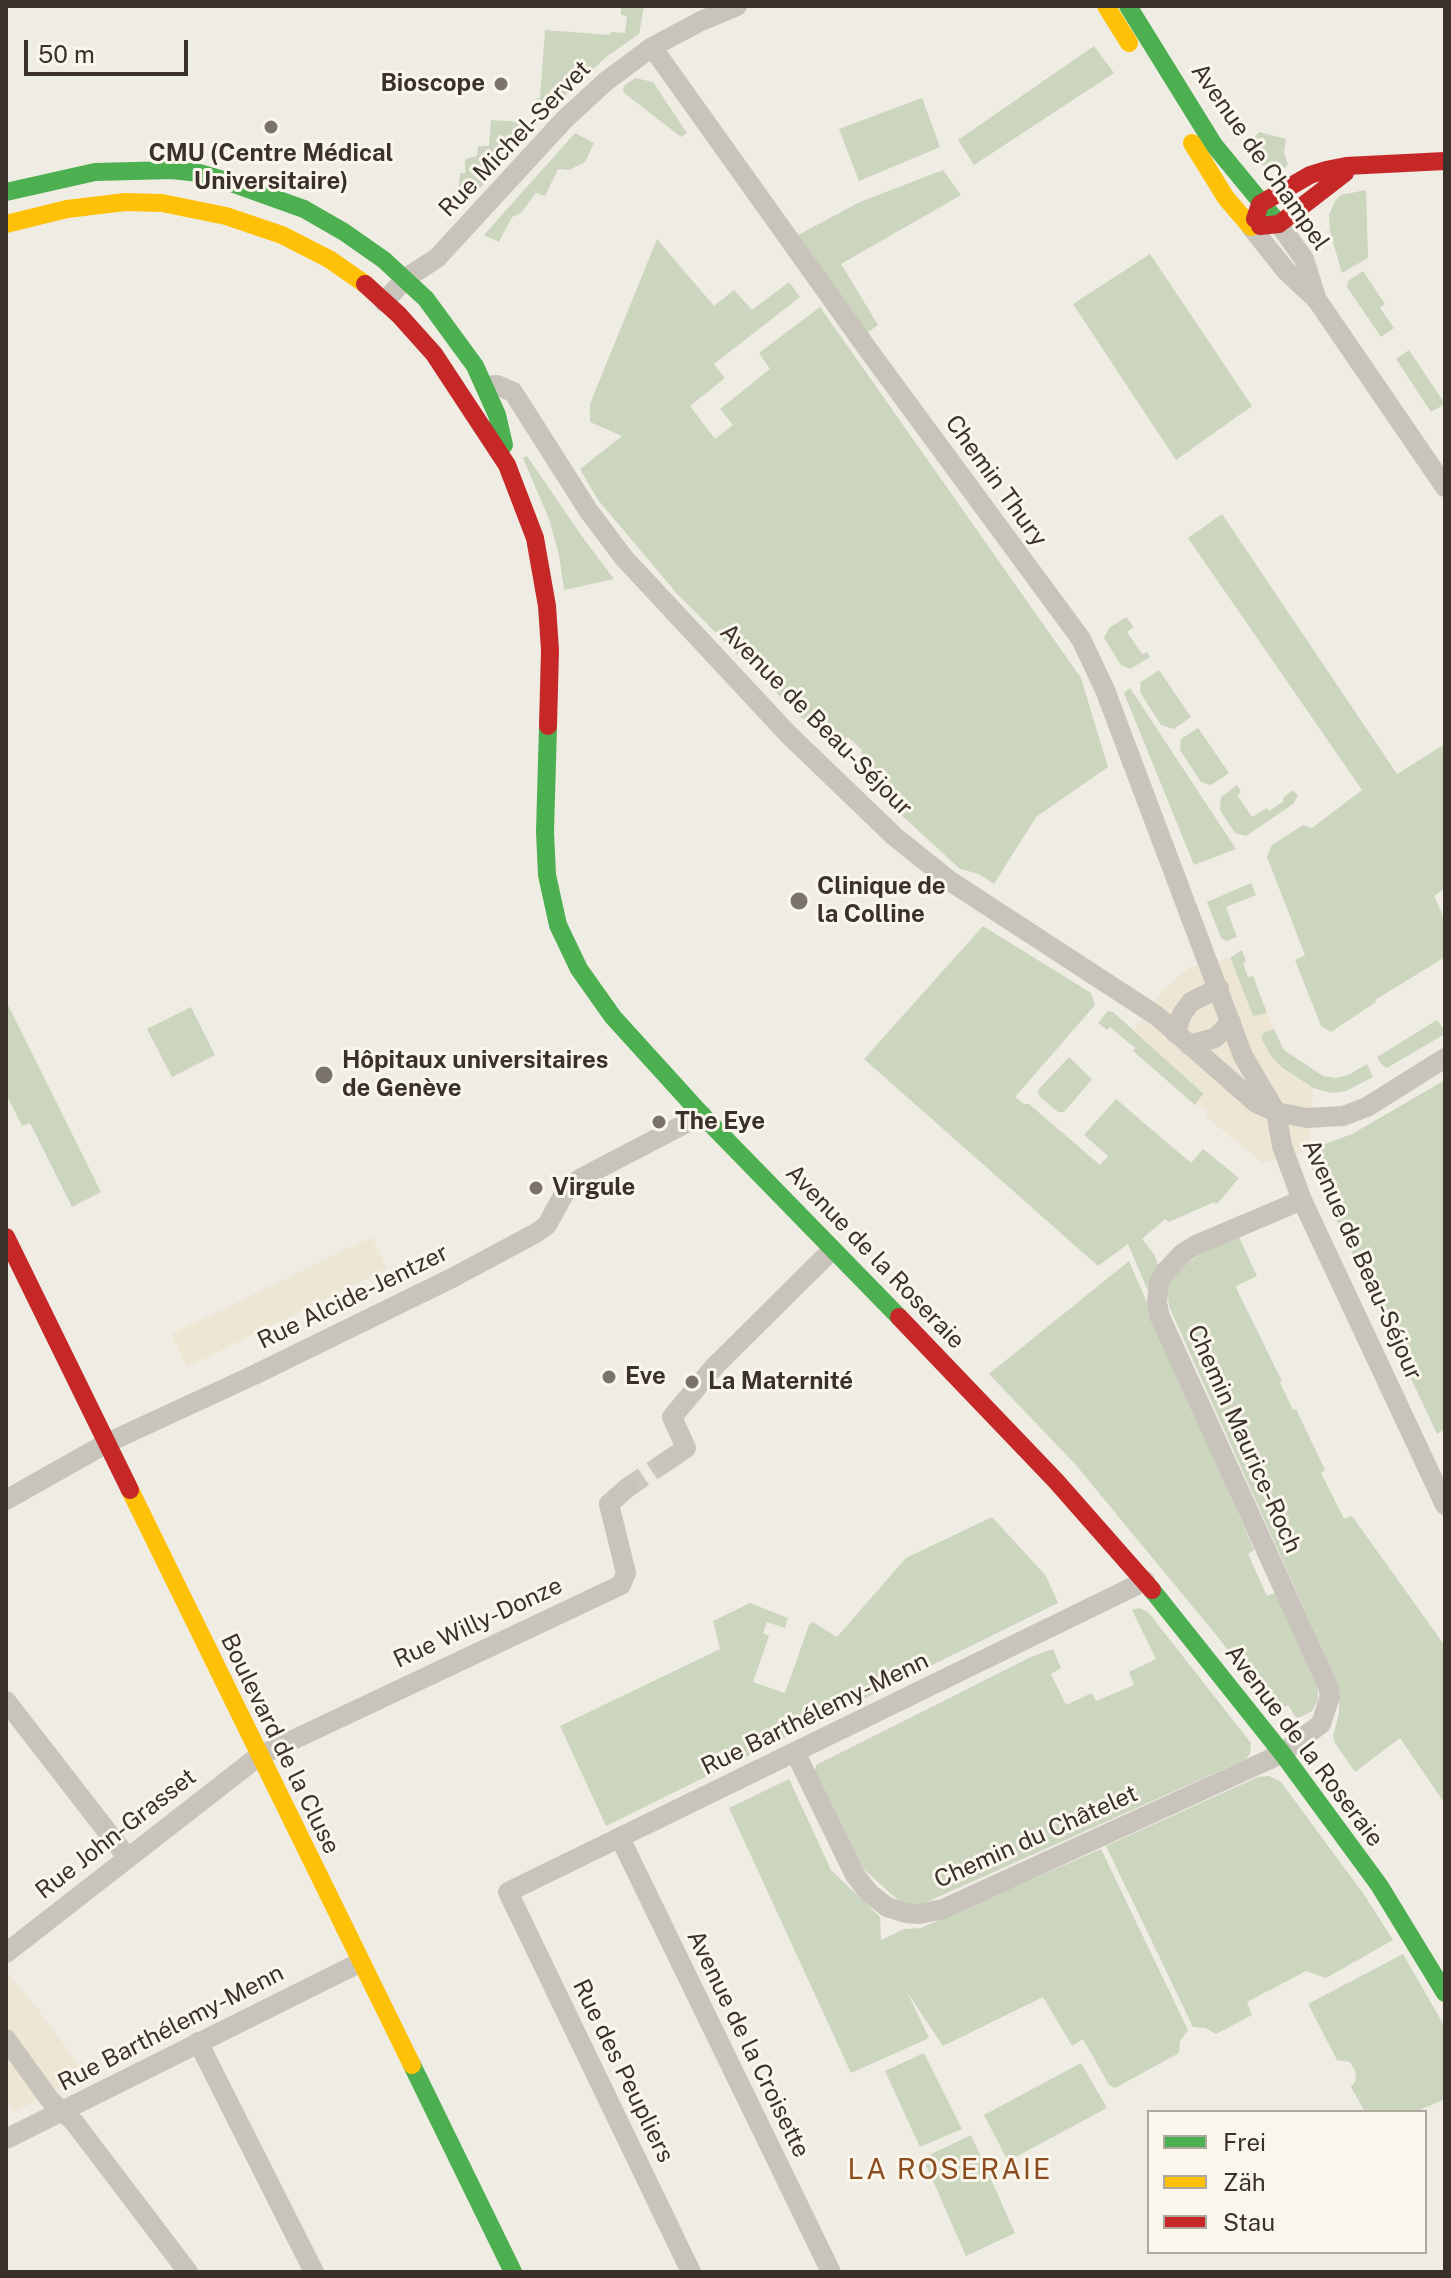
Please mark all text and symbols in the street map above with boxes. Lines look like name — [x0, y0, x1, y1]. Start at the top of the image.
scale bar — [28, 24, 192, 74]
text: 50 m — [38, 40, 95, 68]
street label: Rue Michel-Servet — [433, 55, 597, 223]
street label: Avenue de Champel — [1185, 58, 1335, 256]
place label: Bioscope — [380, 70, 485, 98]
marker: Bioscope — [492, 75, 510, 93]
marker: CMU (Centre Médical Universitaire) — [262, 118, 280, 136]
place label: CMU (Centre Médical Universitaire) — [149, 140, 393, 196]
street label: Chemin Thury — [939, 410, 1053, 552]
street label: Avenue de Beau-Séjour — [714, 618, 918, 822]
place label: Clinique de la Colline — [817, 873, 946, 929]
marker: Clinique de la Colline — [788, 890, 810, 912]
place label: Hôpitaux universitaires de Genève — [342, 1047, 609, 1103]
marker: Hôpitaux universitaires de Genève — [313, 1064, 335, 1086]
place label: The Eye — [675, 1108, 765, 1136]
marker: The Eye — [650, 1113, 668, 1131]
street label: Avenue de Beau-Séjour — [1296, 1135, 1428, 1385]
street label: Avenue de la Roseraie — [780, 1159, 970, 1355]
place label: Virgule — [552, 1174, 635, 1202]
marker: Virgule — [527, 1179, 545, 1197]
street label: Rue Alcide-Jentzer — [253, 1238, 453, 1356]
street label: Chemin Maurice-Roch — [1181, 1321, 1307, 1557]
place label: Eve — [625, 1363, 666, 1391]
marker: Eve — [600, 1368, 618, 1386]
place label: La Maternité — [708, 1368, 853, 1396]
marker: La Maternité — [683, 1373, 701, 1391]
street label: Rue Willy-Donze — [389, 1571, 567, 1675]
street label: Boulevard de la Cluse — [214, 1629, 346, 1859]
street label: Avenue de la Roseraie — [1219, 1639, 1389, 1853]
street label: Rue Barthélemy-Menn — [697, 1646, 933, 1782]
street label: Rue John-Grasset — [30, 1763, 202, 1905]
street label: Chemin du Châtelet — [930, 1779, 1142, 1895]
street label: Avenue de la Croisette — [680, 1926, 816, 2162]
street label: Rue Barthélemy-Menn — [53, 1959, 289, 2097]
street label: Rue des Peupliers — [566, 1975, 680, 2167]
legend — [1147, 2110, 1427, 2254]
text: Frei — [1223, 2128, 1266, 2156]
district label: LA ROSERAIE — [848, 2153, 1052, 2187]
text: Zäh — [1223, 2168, 1266, 2196]
text: Stau — [1223, 2208, 1275, 2236]

